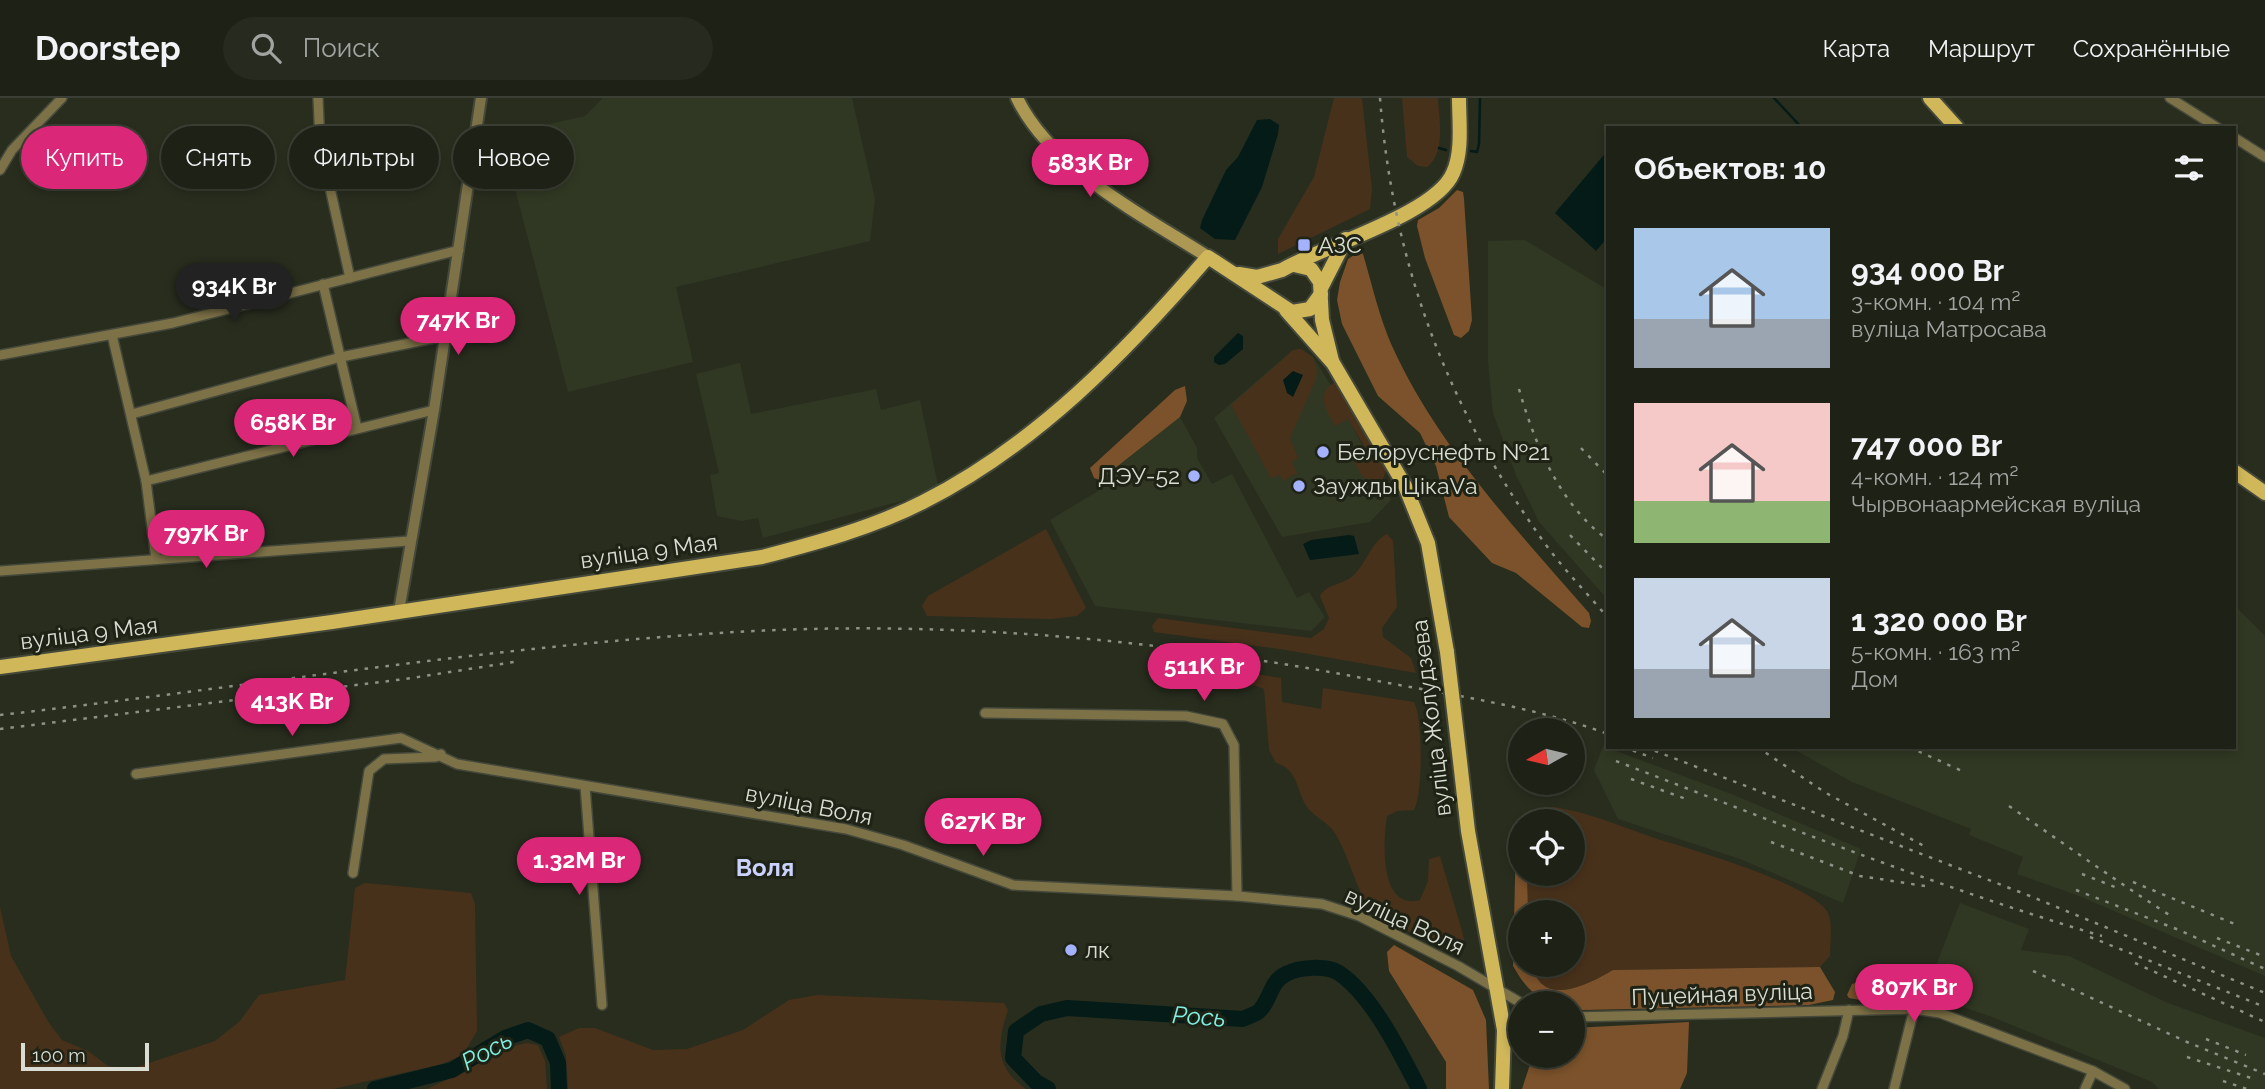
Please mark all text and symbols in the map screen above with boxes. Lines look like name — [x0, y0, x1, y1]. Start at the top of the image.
search box — [223, 17, 713, 80]
text: Doorstep — [35, 29, 181, 68]
icon: search — [247, 29, 285, 67]
text: Поиск — [303, 33, 380, 63]
text: Карта — [1822, 34, 1890, 63]
text: Маршрут — [1928, 34, 2035, 63]
text: Сохранённые — [2073, 34, 2230, 63]
chip: Купить — [21, 126, 147, 189]
chip: Снять — [161, 126, 275, 189]
chip: Фильтры — [289, 126, 439, 189]
chip: Новое — [453, 126, 574, 189]
pin: 583K Br — [1025, 140, 1155, 199]
text: 583K Br — [1048, 148, 1132, 175]
icon: filters — [2170, 149, 2208, 187]
text: Объектов: 10 — [1634, 151, 1826, 186]
place label: АЗС — [1318, 231, 1362, 258]
marker: АЗС — [1296, 237, 1312, 253]
text: 934 000 Br — [1851, 253, 2004, 288]
icon: home — [1690, 256, 1774, 340]
pin: 934K Br — [169, 264, 299, 323]
text: 934K Br — [192, 272, 276, 299]
text: 3-комн. · 104 m² — [1851, 288, 2020, 315]
pin: 747K Br — [393, 298, 523, 357]
text: 747K Br — [416, 306, 500, 333]
text: вуліца Матросава — [1851, 315, 2047, 342]
pin: 658K Br — [228, 400, 358, 459]
text: 658K Br — [250, 408, 336, 435]
text: 747 000 Br — [1851, 428, 2002, 463]
icon: home — [1690, 431, 1774, 515]
place label: Белоруснефть №21 — [1337, 438, 1550, 465]
marker: Белоруснефть №21 — [1315, 444, 1331, 460]
place label: ДЭУ-52 — [1098, 462, 1180, 489]
text: 4-комн. · 124 m² — [1851, 463, 2019, 490]
marker: ДЭУ-52 — [1186, 468, 1202, 484]
place label: Заужды ЦікаVа — [1313, 472, 1478, 499]
marker: Заужды ЦікаVа — [1291, 478, 1307, 494]
text: Чырвонаармейская вуліца — [1851, 490, 2141, 517]
pin: 797K Br — [141, 510, 271, 570]
text: 797K Br — [164, 519, 248, 546]
street label: вуліца 9 Мая — [579, 528, 719, 574]
text: 1 320 000 Br — [1851, 603, 2027, 638]
icon: home — [1690, 606, 1774, 690]
street label: вуліца 9 Мая — [19, 611, 159, 654]
street label: вуліца Жолудзева — [1405, 618, 1456, 818]
text: 5-комн. · 163 m² — [1851, 638, 2020, 665]
pin: 511K Br — [1139, 644, 1269, 703]
text: 511K Br — [1164, 652, 1244, 679]
text: Дом — [1851, 665, 1898, 692]
pin: 413K Br — [227, 678, 357, 738]
text: 413K Br — [251, 687, 333, 714]
north arrow — [1508, 718, 1586, 794]
map controls — [1508, 718, 1585, 1068]
street label: вуліца Воля — [743, 779, 875, 830]
pin: 627K Br — [918, 798, 1048, 858]
text: 627K Br — [940, 807, 1026, 834]
button: locate — [1508, 809, 1585, 886]
pin: 1.32M Br — [507, 838, 651, 897]
text: 1.32M Br — [533, 846, 625, 873]
district label: Воля — [736, 853, 794, 882]
street label: вуліца Воля — [1341, 881, 1469, 960]
button: + — [1508, 900, 1585, 977]
place label: лк — [1085, 936, 1110, 963]
marker: лк — [1063, 942, 1079, 958]
pin: 807K Br — [1849, 964, 1979, 1024]
text: 807K Br — [1871, 973, 1957, 1000]
street label: Пуцейная вуліца — [1631, 977, 1813, 1010]
button: − — [1508, 991, 1585, 1068]
water label: Рось — [1171, 1000, 1227, 1033]
water label: Рось — [456, 1025, 517, 1076]
scale bar — [21, 1040, 149, 1072]
text: 100 m — [32, 1044, 86, 1066]

